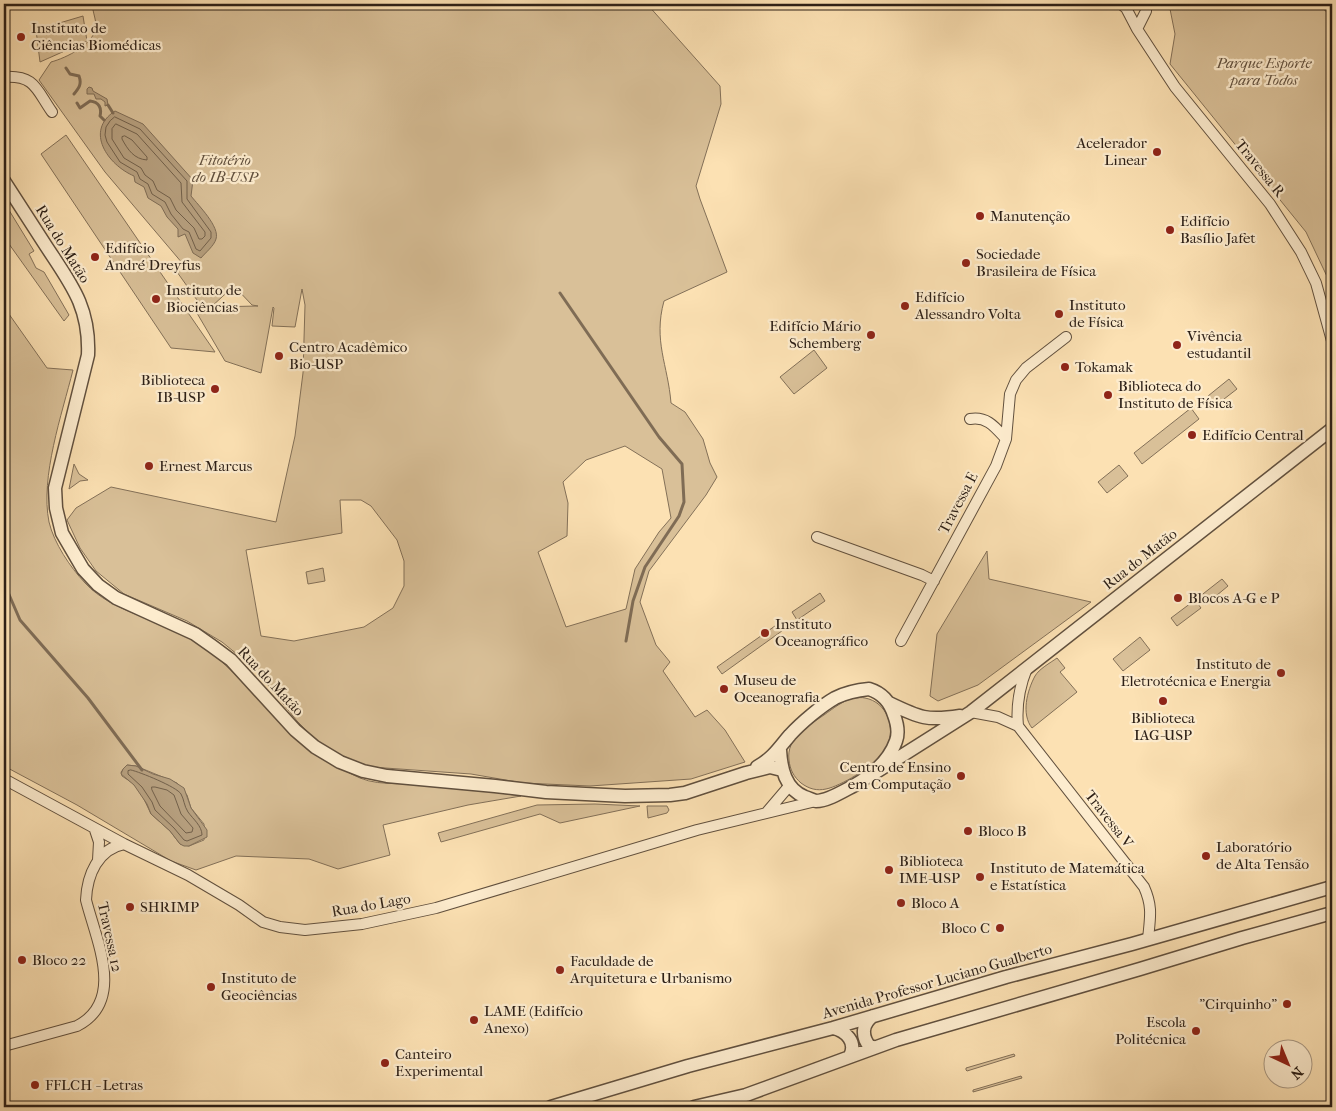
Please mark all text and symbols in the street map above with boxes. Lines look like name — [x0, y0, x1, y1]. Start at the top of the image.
place label: Instituto de Ciências Biomédicas — [31, 19, 162, 54]
marker: Instituto de Ciências Biomédicas — [15, 31, 27, 43]
park label: Parque Esporte para Todos — [1216, 54, 1312, 89]
place label: Acelerador Linear — [1075, 134, 1148, 169]
street label: Travessa R — [1231, 136, 1289, 201]
marker: Acelerador Linear — [1151, 146, 1163, 158]
park label: Fitotério do IB-USP — [192, 151, 259, 186]
street label: Rua do Matão — [32, 202, 94, 287]
place label: Manutenção — [990, 207, 1071, 225]
marker: Manutenção — [974, 210, 986, 222]
place label: Edifício Basílio Jafet — [1180, 212, 1256, 247]
marker: Edifício Basílio Jafet — [1164, 224, 1176, 236]
place label: Edifício André Dreyfus — [104, 239, 201, 274]
place label: Sociedade Brasileira de Física — [976, 245, 1097, 280]
marker: Edifício André Dreyfus — [89, 251, 101, 263]
marker: Sociedade Brasileira de Física — [960, 257, 972, 269]
place label: Instituto de Biociências — [166, 281, 242, 316]
place label: Edifício Alessandro Volta — [914, 288, 1022, 323]
marker: Instituto de Biociências — [150, 293, 162, 305]
place label: Instituto de Física — [1069, 296, 1126, 331]
marker: Edifício Alessandro Volta — [899, 300, 911, 312]
marker: Instituto de Física — [1053, 308, 1065, 320]
place label: Edifício Mário Schemberg — [769, 317, 862, 352]
place label: Vivência estudantil — [1186, 327, 1251, 362]
marker: Edifício Mário Schemberg — [865, 329, 877, 341]
place label: Centro Acadêmico Bio-USP — [289, 338, 408, 373]
marker: Vivência estudantil — [1171, 339, 1183, 351]
marker: Centro Acadêmico Bio-USP — [273, 350, 285, 362]
place label: Tokamak — [1075, 358, 1133, 376]
marker: Tokamak — [1059, 361, 1071, 373]
place label: Biblioteca IB-USP — [141, 371, 206, 406]
place label: Biblioteca do Instituto de Física — [1118, 377, 1234, 412]
marker: Biblioteca IB-USP — [209, 383, 221, 395]
marker: Biblioteca do Instituto de Física — [1102, 389, 1114, 401]
place label: Edifício Central — [1202, 426, 1304, 444]
marker: Edifício Central — [1186, 429, 1198, 441]
place label: Ernest Marcus — [159, 457, 253, 475]
marker: Ernest Marcus — [143, 460, 155, 472]
street label: Travessa E — [934, 469, 982, 537]
street label: Rua do Matão — [1099, 524, 1181, 593]
place label: Blocos A-G e P — [1188, 589, 1280, 607]
marker: Blocos A-G e P — [1172, 592, 1184, 604]
place label: Instituto Oceanográfico — [775, 615, 868, 650]
marker: Instituto Oceanográfico — [759, 627, 771, 639]
street label: Rua do Matão — [234, 642, 308, 720]
place label: Instituto de Eletrotécnica e Energia — [1120, 655, 1272, 690]
marker: Instituto de Eletrotécnica e Energia — [1275, 667, 1287, 679]
place label: Museu de Oceanografia — [734, 671, 821, 706]
marker: Museu de Oceanografia — [718, 683, 730, 695]
marker: Biblioteca IAG-USP — [1157, 695, 1169, 707]
place label: Biblioteca IAG-USP — [1131, 709, 1196, 744]
place label: Centro de Ensino em Computação — [840, 758, 951, 793]
marker: Centro de Ensino em Computação — [955, 770, 967, 782]
street label: Travessa V — [1081, 787, 1138, 852]
place label: Bloco B — [978, 822, 1027, 840]
marker: Bloco B — [962, 825, 974, 837]
place label: Laboratório de Alta Tensão — [1216, 838, 1310, 873]
marker: Laboratório de Alta Tensão — [1200, 850, 1212, 862]
place label: Biblioteca IME-USP — [899, 852, 964, 887]
place label: Instituto de Matemática e Estatística — [990, 859, 1146, 894]
marker: Biblioteca IME-USP — [883, 864, 895, 876]
marker: Instituto de Matemática e Estatística — [974, 871, 986, 883]
street label: Rua do Lago — [330, 889, 412, 921]
place label: Bloco A — [911, 894, 960, 912]
marker: Bloco A — [895, 897, 907, 909]
place label: SHRIMP — [140, 898, 199, 916]
street label: Travessa 12 — [94, 900, 126, 974]
marker: SHRIMP — [124, 901, 136, 913]
place label: Bloco C — [941, 919, 990, 937]
marker: Bloco C — [994, 922, 1006, 934]
street label: Avenida Professor Luciano Gualberto — [819, 939, 1054, 1023]
place label: Bloco 22 — [32, 951, 87, 969]
place label: Faculdade de Arquitetura e Urbanismo — [569, 952, 732, 987]
marker: Bloco 22 — [16, 954, 28, 966]
marker: Faculdade de Arquitetura e Urbanismo — [554, 964, 566, 976]
place label: Instituto de Geociências — [221, 969, 298, 1004]
marker: Instituto de Geociências — [205, 981, 217, 993]
place label: "Cirquinho" — [1199, 995, 1277, 1013]
marker: "Cirquinho" — [1281, 998, 1293, 1010]
place label: LAME (Edifício Anexo) — [483, 1002, 583, 1037]
place label: Escola Politécnica — [1115, 1013, 1187, 1048]
marker: LAME (Edifício Anexo) — [468, 1014, 480, 1026]
marker: Escola Politécnica — [1190, 1025, 1202, 1037]
north arrow — [1264, 1038, 1314, 1088]
place label: Canteiro Experimental — [395, 1045, 483, 1080]
marker: Canteiro Experimental — [379, 1057, 391, 1069]
text: N — [1287, 1063, 1306, 1083]
place label: FFLCH - Letras — [45, 1076, 144, 1094]
marker: FFLCH - Letras — [29, 1079, 41, 1091]

